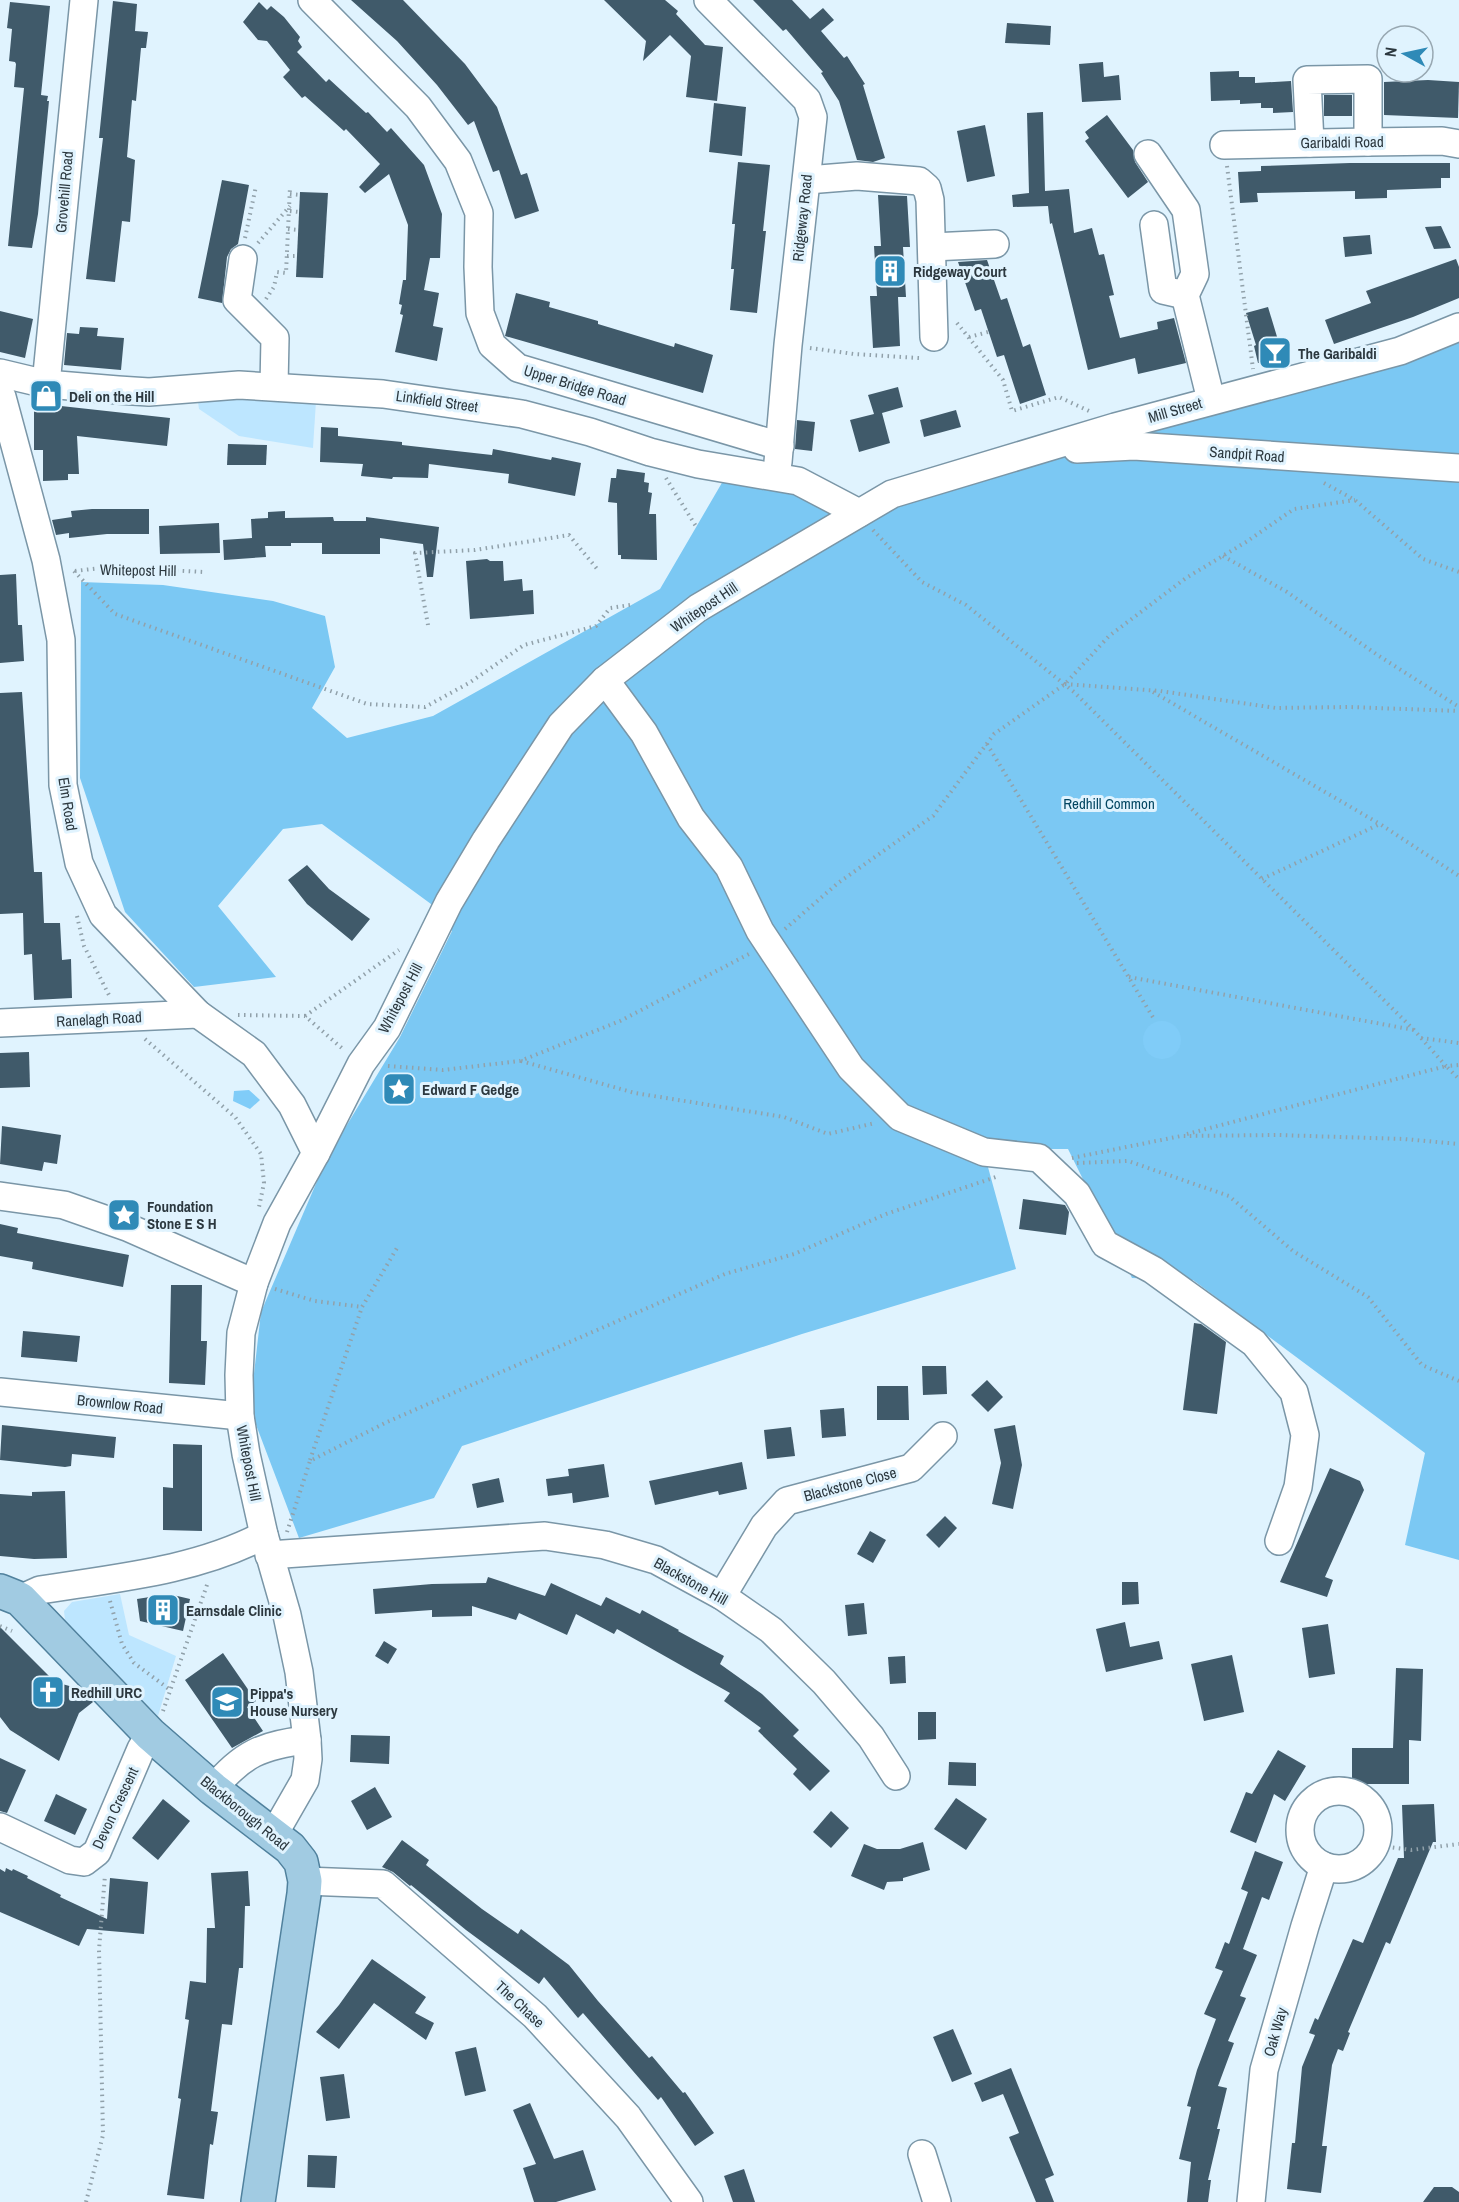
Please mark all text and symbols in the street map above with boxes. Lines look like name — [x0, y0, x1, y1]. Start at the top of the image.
north arrow — [1375, 24, 1435, 84]
text: N — [1379, 46, 1402, 58]
street label: Garibaldi Road — [1300, 131, 1384, 153]
street label: Grovehill Road — [50, 150, 78, 234]
street label: Ridgeway Road — [787, 173, 817, 263]
building icon: Ridgeway Court — [872, 253, 908, 289]
place label: Ridgeway Court — [913, 261, 1007, 282]
bar icon: The Garibaldi — [1257, 335, 1293, 371]
place label: The Garibaldi — [1298, 343, 1377, 364]
street label: Upper Bridge Road — [521, 359, 629, 411]
shop icon: Deli on the Hill — [28, 378, 64, 414]
street label: Linkfield Street — [395, 385, 480, 417]
place label: Deli on the Hill — [69, 386, 154, 407]
street label: Mill Street — [1145, 392, 1205, 428]
street label: Sandpit Road — [1209, 441, 1285, 467]
street label: Whitepost Hill — [100, 559, 176, 581]
street label: Whitepost Hill — [666, 577, 742, 637]
street label: Elm Road — [53, 776, 83, 832]
park label: Redhill Common — [1063, 793, 1155, 814]
street label: Whitepost Hill — [373, 959, 427, 1037]
street label: Ranelagh Road — [56, 1006, 142, 1032]
place icon: Edward F Gedge — [381, 1071, 417, 1107]
place label: Edward F Gedge — [422, 1079, 519, 1100]
place label: Foundation Stone E S H — [147, 1196, 217, 1234]
place icon: Foundation Stone E S H — [106, 1197, 142, 1233]
street label: Brownlow Road — [76, 1389, 164, 1419]
street label: Whitepost Hill — [231, 1423, 267, 1503]
street label: Blackstone Close — [801, 1462, 899, 1506]
street label: Blackstone Hill — [650, 1552, 732, 1610]
building icon: Earnsdale Clinic — [145, 1592, 181, 1628]
place label: Earnsdale Clinic — [186, 1600, 282, 1621]
church icon: Redhill URC — [30, 1674, 66, 1710]
place label: Redhill URC — [71, 1682, 142, 1703]
place label: Pippa's House Nursery — [250, 1683, 338, 1721]
school or university icon: Pippa's House Nursery — [209, 1684, 245, 1720]
street label: Devon Crescent — [87, 1763, 143, 1852]
street label: Blackborough Road — [196, 1771, 294, 1855]
street label: The Chase — [491, 1976, 549, 2032]
street label: Oak Way — [1258, 2004, 1292, 2059]

